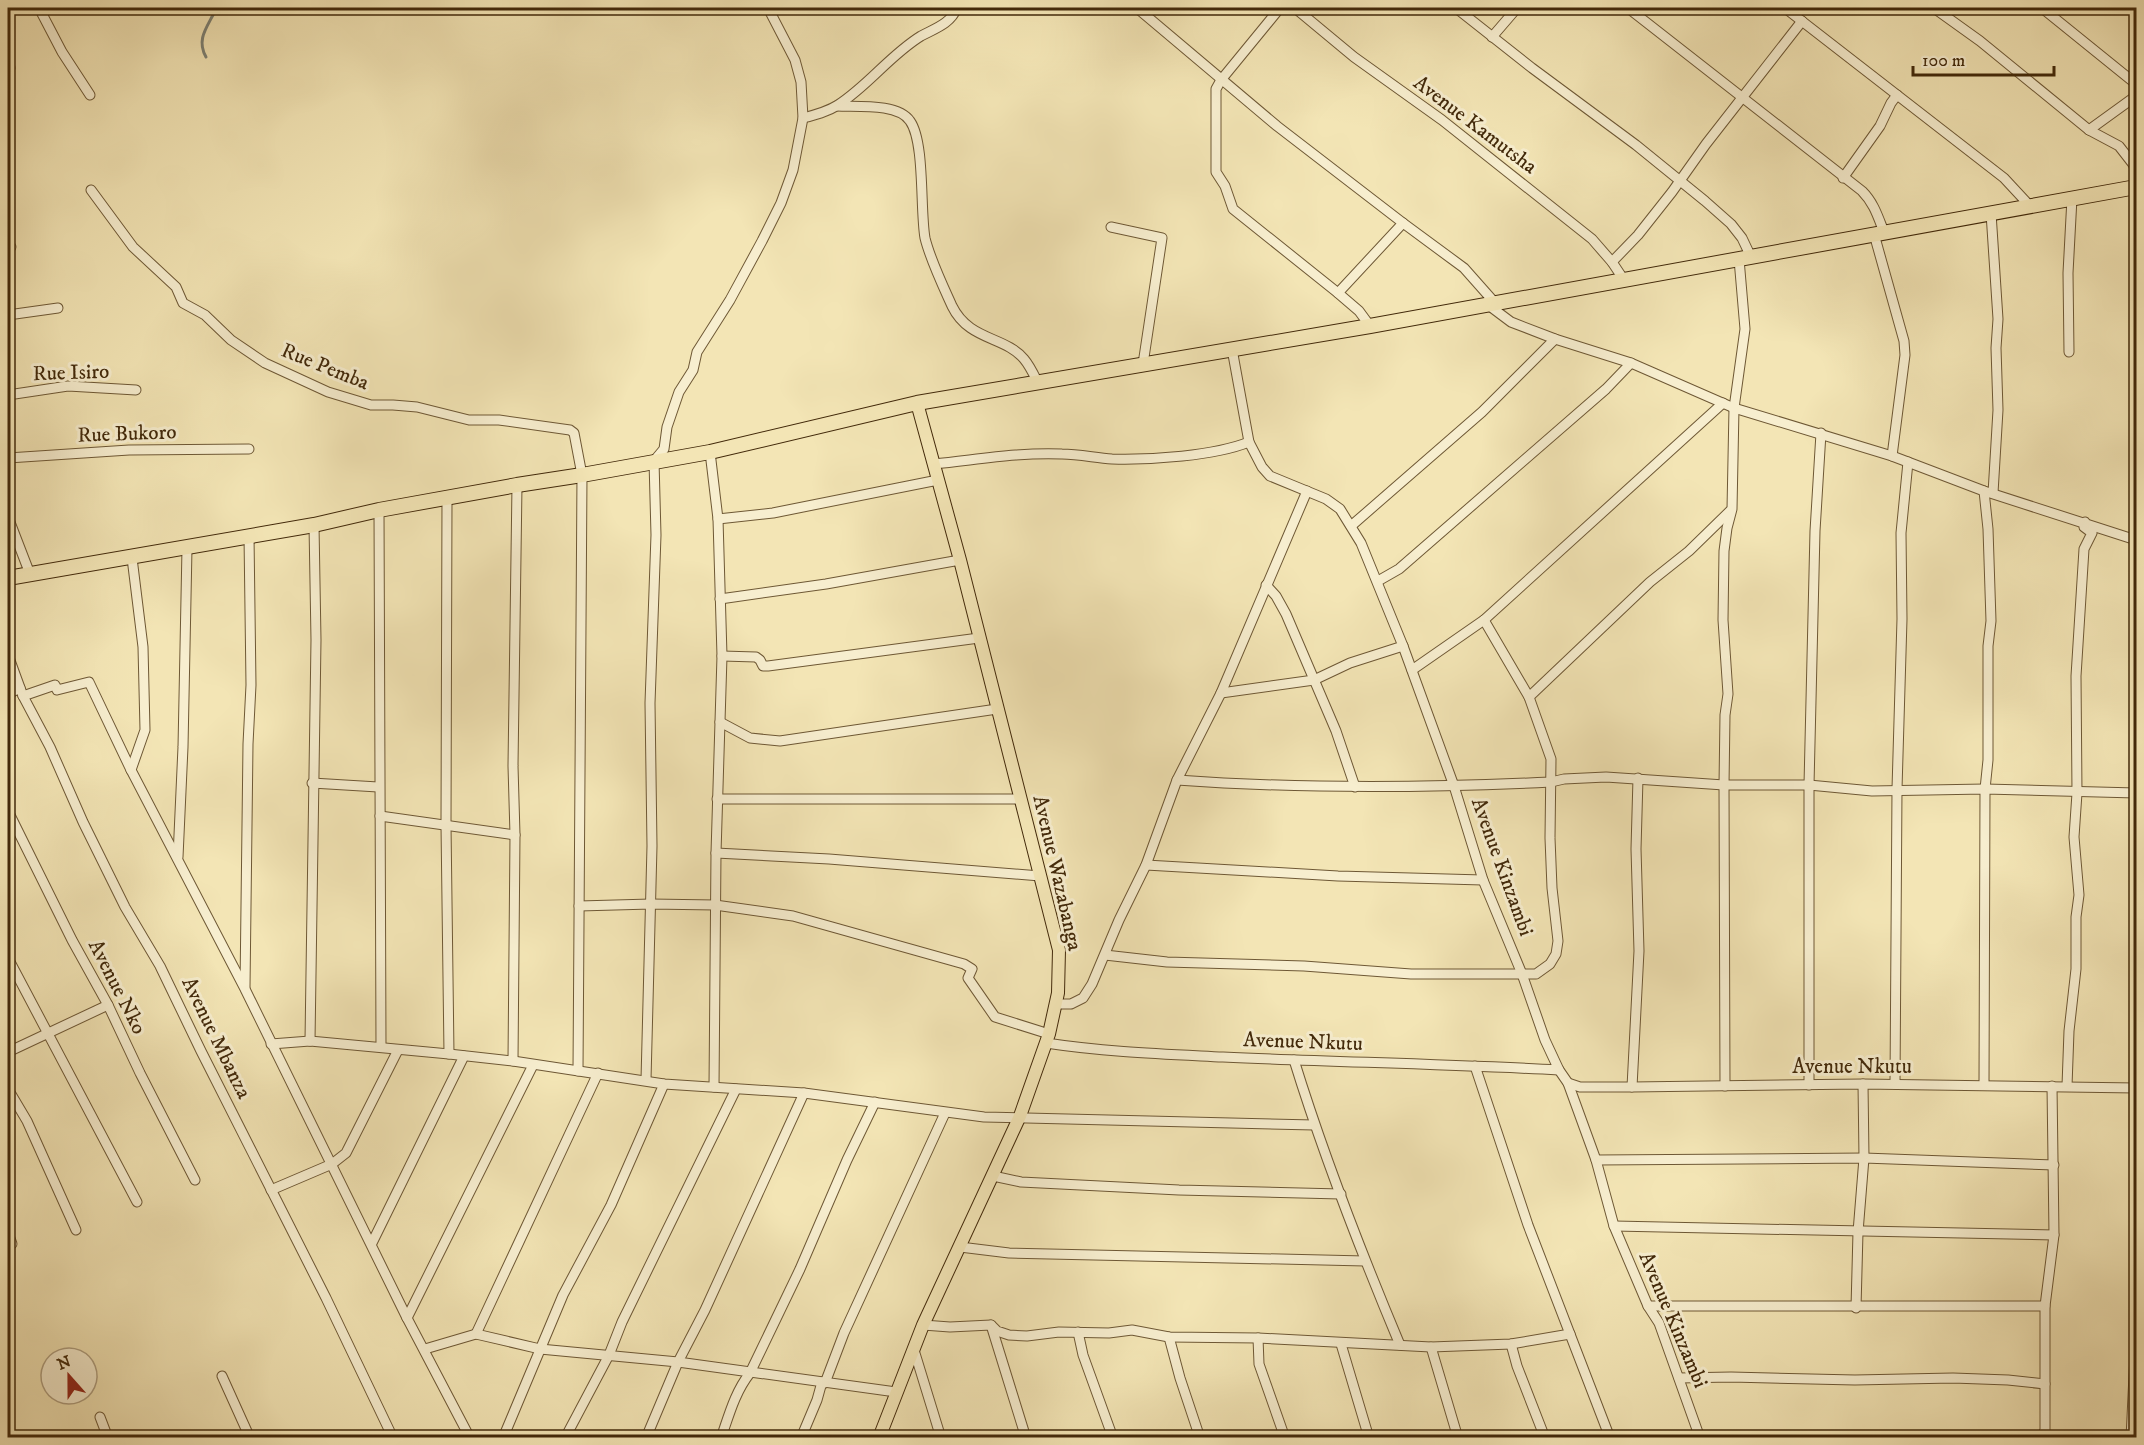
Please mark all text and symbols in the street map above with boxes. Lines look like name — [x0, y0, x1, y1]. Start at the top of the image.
scale bar — [1913, 39, 2054, 77]
text: 100 m — [1922, 50, 1965, 72]
street label: Avenue Kamutsha — [1408, 70, 1542, 180]
street label: Rue Pemba — [277, 338, 373, 396]
street label: Rue Isiro — [32, 359, 110, 387]
street label: Rue Bukoro — [77, 419, 177, 449]
street label: Avenue Wazabanga — [1026, 793, 1088, 953]
street label: Avenue Kinzambi — [1465, 794, 1539, 940]
street label: Avenue Nko — [82, 935, 152, 1039]
street label: Avenue Mbanza — [175, 973, 257, 1103]
street label: Avenue Nkutu — [1243, 1027, 1363, 1057]
street label: Avenue Nkutu — [1792, 1054, 1912, 1080]
street label: Avenue Kinzambi — [1633, 1248, 1713, 1392]
north arrow — [39, 1346, 99, 1406]
text: N — [54, 1351, 74, 1375]

